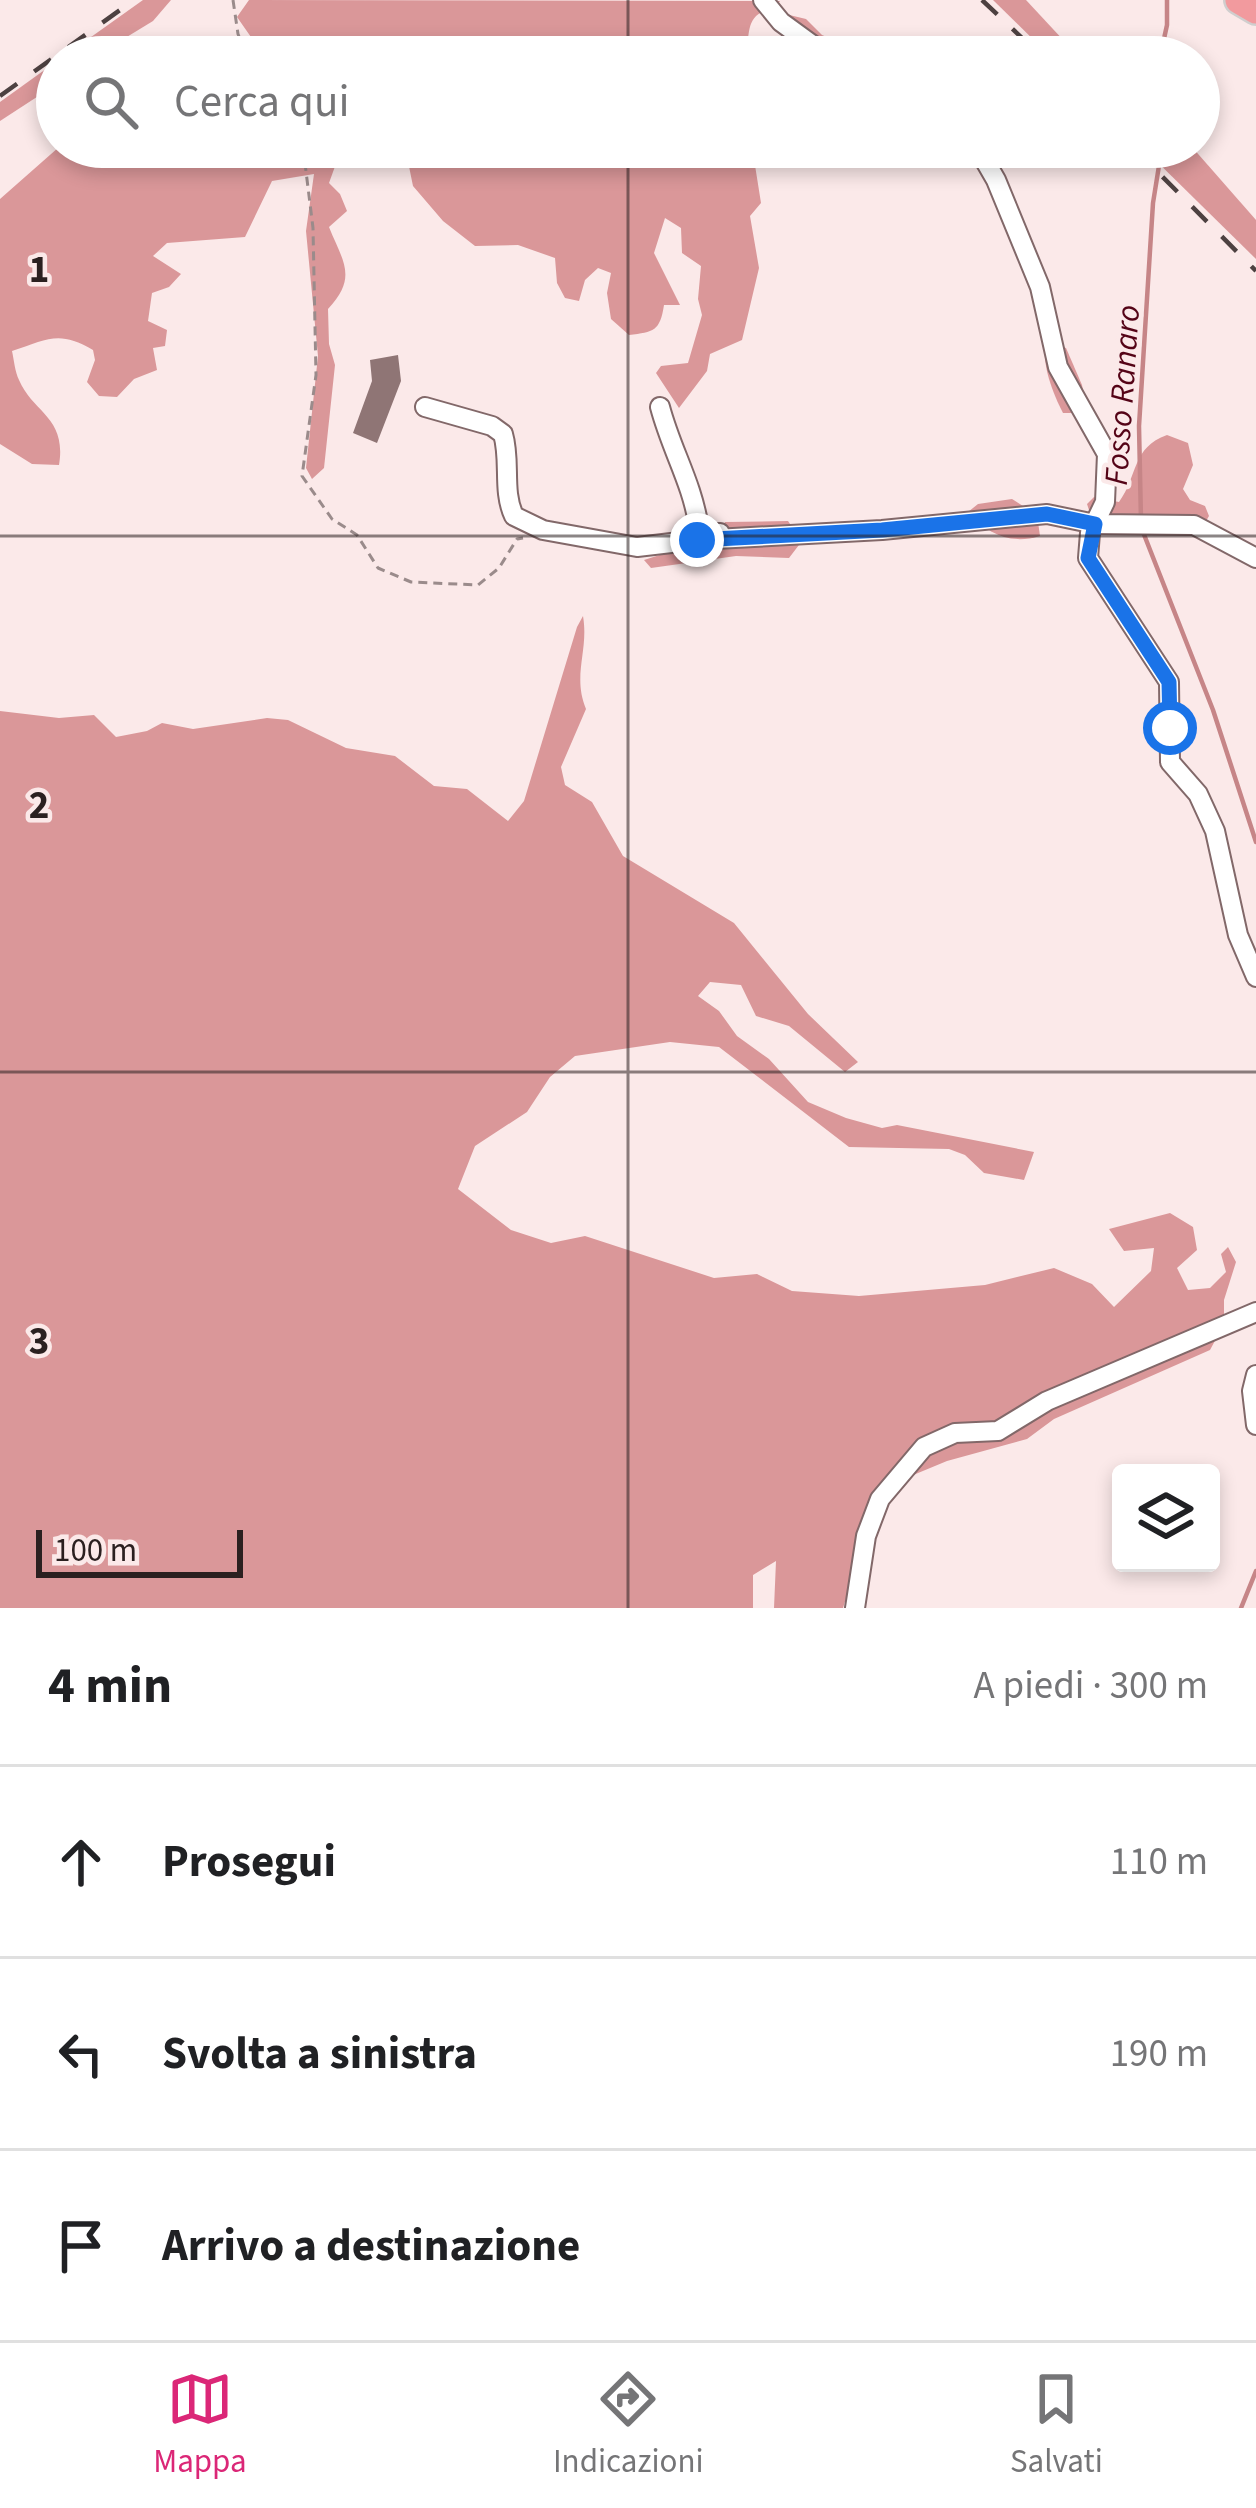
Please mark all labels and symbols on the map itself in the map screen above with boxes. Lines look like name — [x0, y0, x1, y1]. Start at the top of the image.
text: 1 — [29, 242, 49, 298]
water label: Fosso Ranaro — [1093, 303, 1152, 487]
route end — [670, 513, 724, 567]
route start — [1143, 701, 1197, 755]
text: 2 — [29, 778, 49, 834]
text: 3 — [29, 1314, 49, 1370]
scale bar — [36, 1524, 243, 1577]

